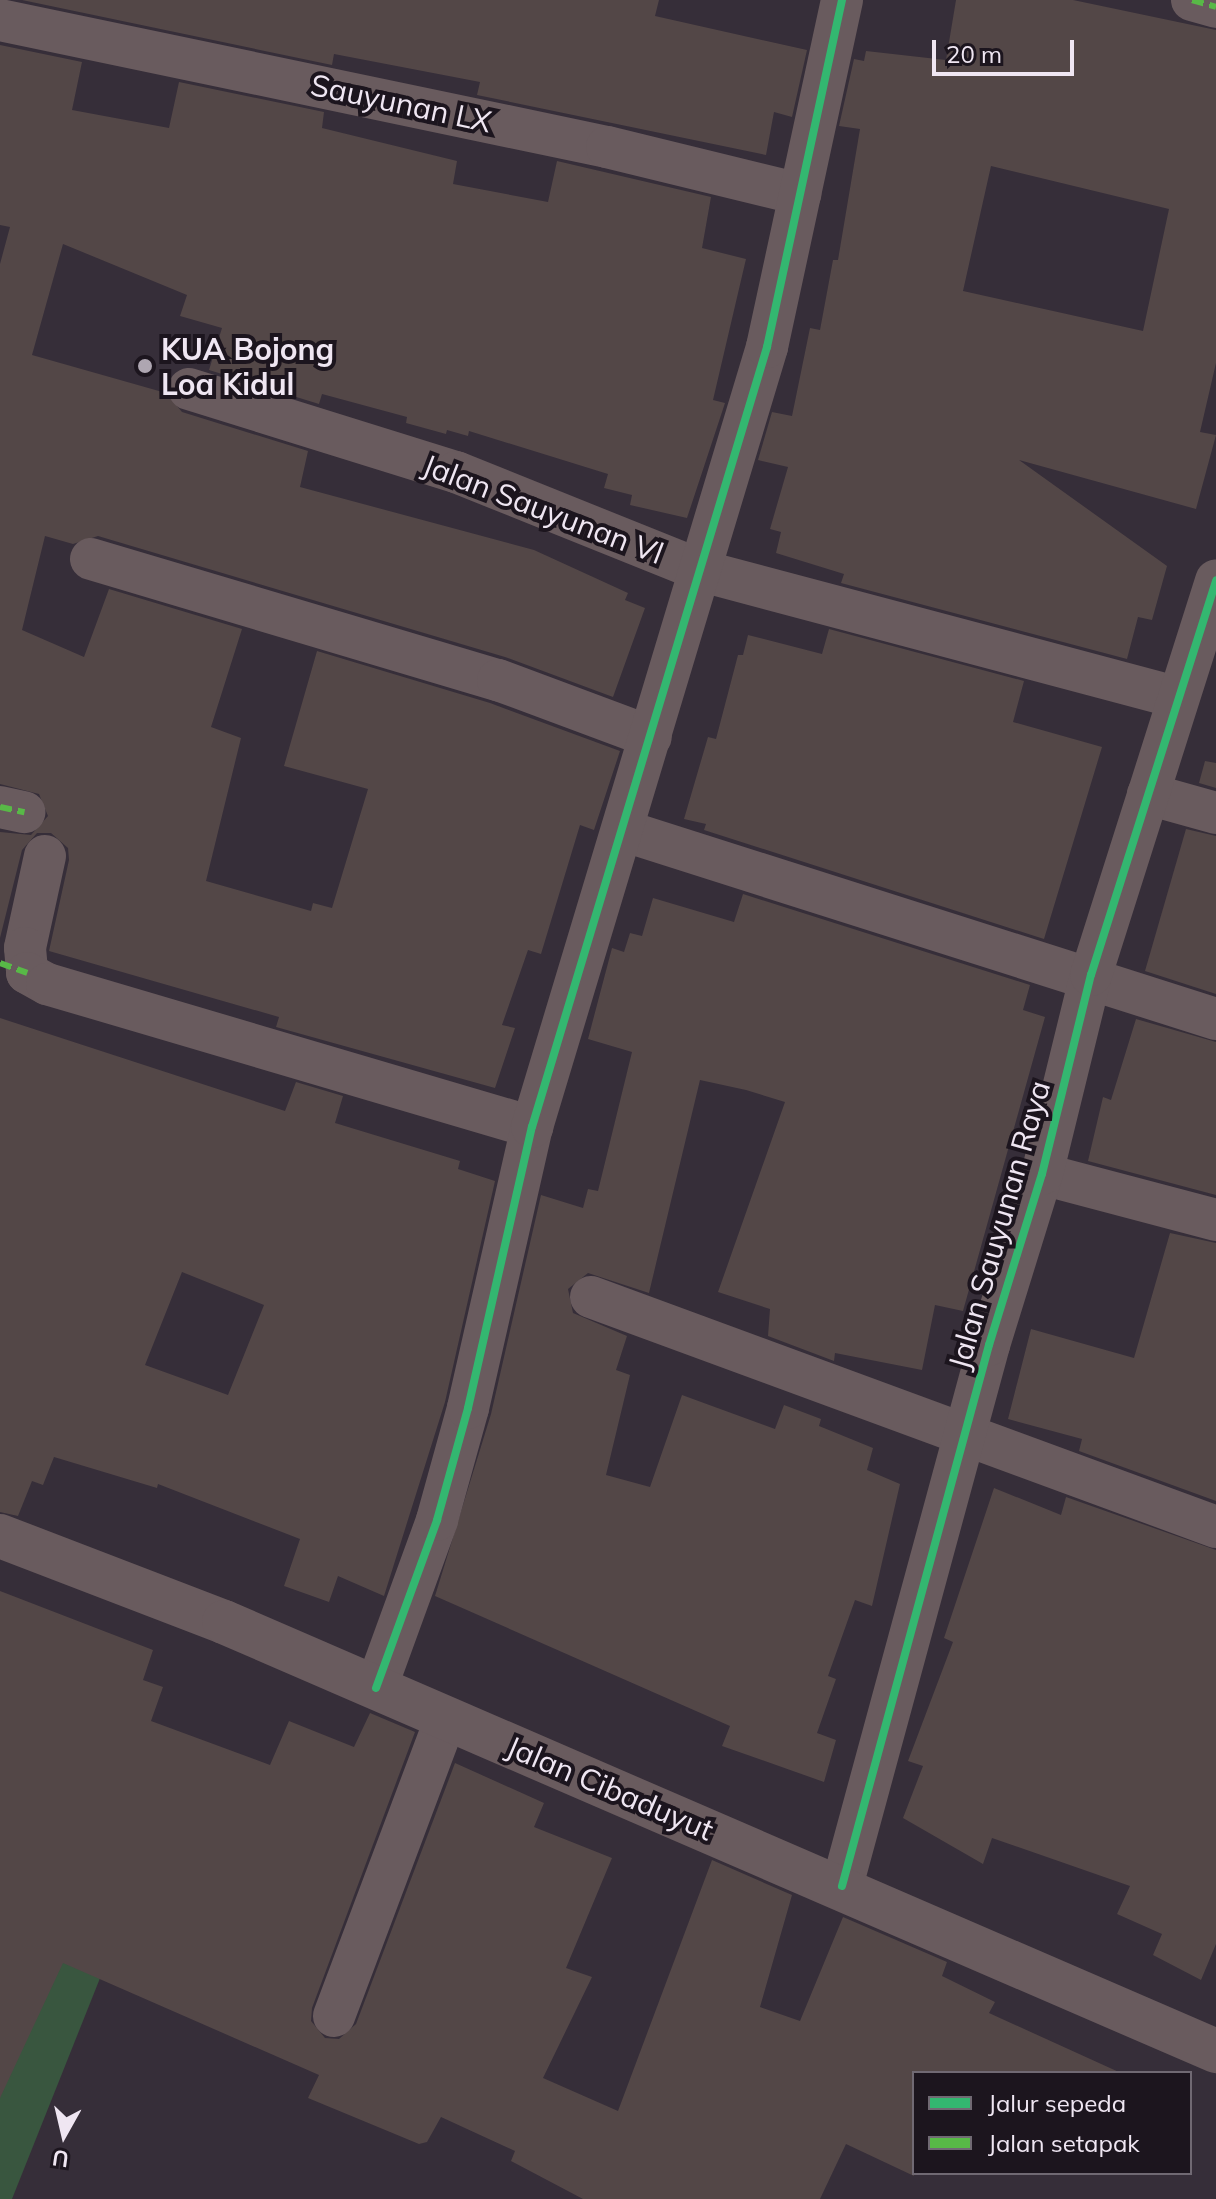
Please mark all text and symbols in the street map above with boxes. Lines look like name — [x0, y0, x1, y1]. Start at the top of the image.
scale bar — [936, 24, 1078, 74]
text: 20 m — [946, 39, 1002, 69]
street label: Sauyunan LX — [307, 66, 495, 140]
place label: KUA Bojong Loa Kidul — [161, 331, 334, 402]
marker: KUA Bojong Loa Kidul — [136, 357, 154, 375]
street label: Jalan Sauyunan Vl — [418, 447, 668, 571]
street label: Jalan Sauyunan Raya — [941, 1076, 1057, 1374]
street label: Jalan Cibaduyut — [501, 1728, 719, 1848]
legend — [912, 2071, 1192, 2175]
text: Jalur sepeda — [988, 2088, 1126, 2118]
north arrow — [24, 2095, 104, 2175]
text: Jalan setapak — [988, 2128, 1140, 2158]
text: U — [51, 2144, 71, 2174]

